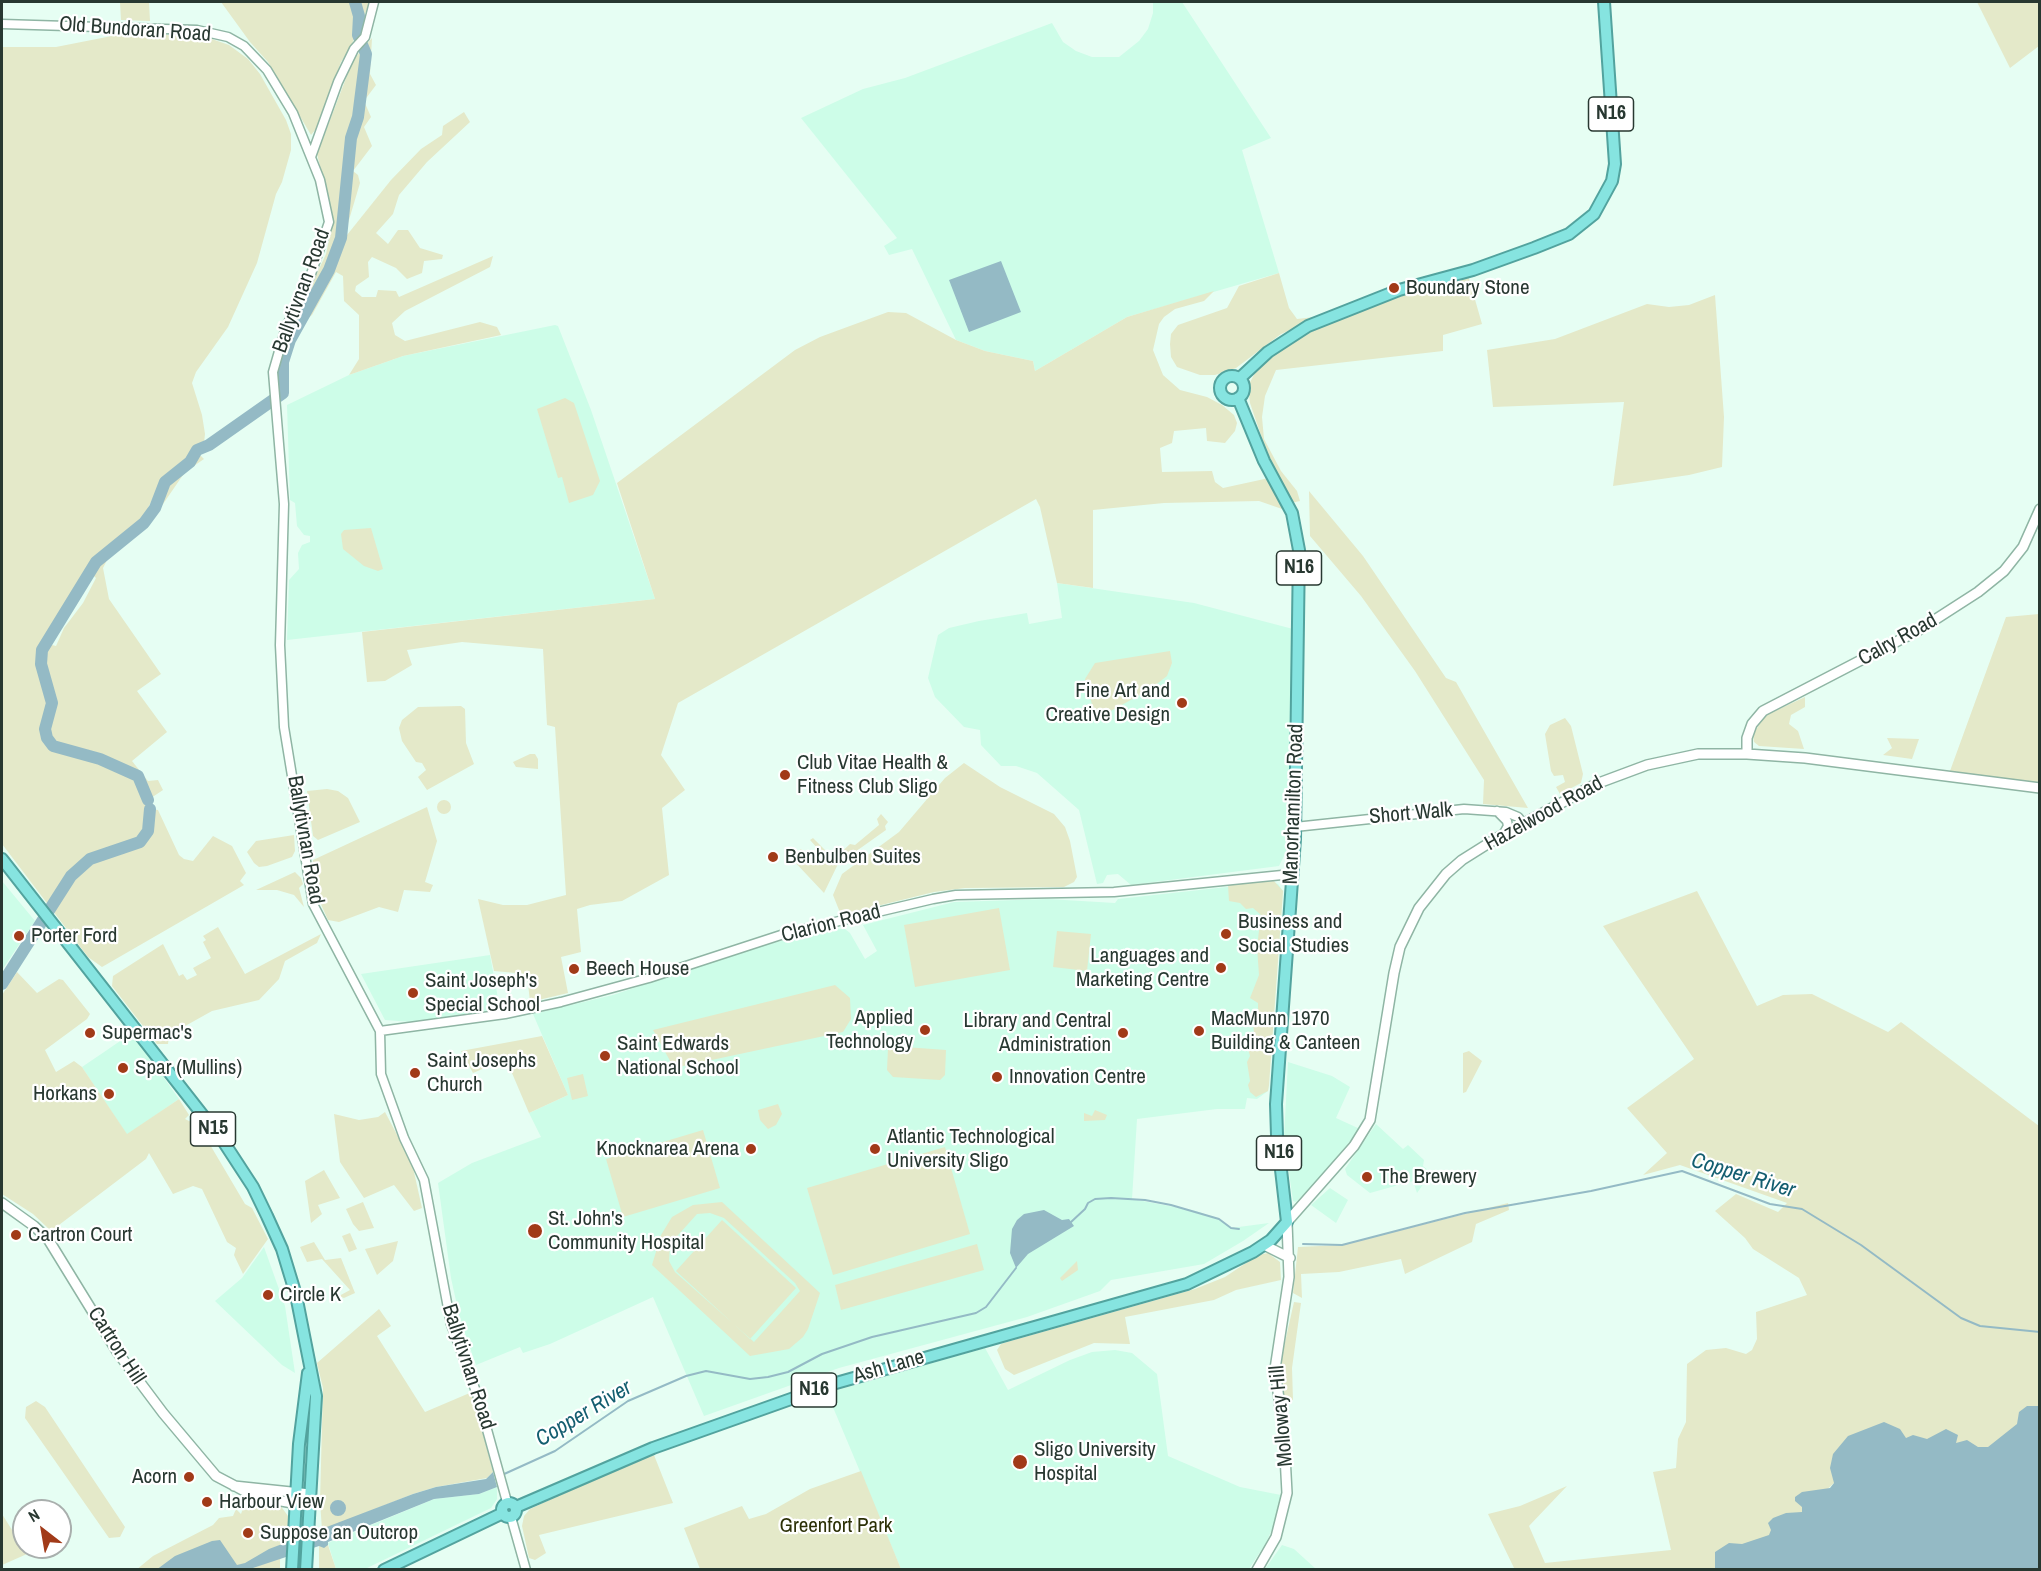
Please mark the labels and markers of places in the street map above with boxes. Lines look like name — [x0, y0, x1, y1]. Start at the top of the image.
place label: Boundary Stone — [1406, 275, 1530, 301]
marker: Boundary Stone — [1387, 281, 1401, 295]
place label: Fine Art and Creative Design — [1046, 678, 1170, 728]
marker: Fine Art and Creative Design — [1175, 696, 1189, 710]
place label: Club Vitae Health & Fitness Club Sligo — [797, 750, 948, 800]
marker: Club Vitae Health & Fitness Club Sligo — [778, 768, 792, 782]
place label: Benbulben Suites — [785, 844, 921, 870]
marker: Benbulben Suites — [766, 850, 780, 864]
place label: Business and Social Studies — [1238, 909, 1349, 959]
place label: Porter Ford — [31, 923, 117, 949]
marker: Business and Social Studies — [1219, 927, 1233, 941]
marker: Porter Ford — [12, 929, 26, 943]
place label: Languages and Marketing Centre — [1076, 943, 1209, 993]
place label: Beech House — [586, 956, 689, 982]
marker: Languages and Marketing Centre — [1214, 961, 1228, 975]
marker: Beech House — [567, 962, 581, 976]
place label: Saint Joseph's Special School — [425, 968, 540, 1018]
marker: Saint Joseph's Special School — [406, 986, 420, 1000]
place label: Applied Technology — [826, 1005, 913, 1055]
place label: MacMunn 1970 Building & Canteen — [1211, 1006, 1360, 1056]
place label: Library and Central Administration — [964, 1008, 1111, 1058]
place label: Supermac's — [102, 1020, 192, 1046]
marker: Applied Technology — [918, 1023, 932, 1037]
marker: MacMunn 1970 Building & Canteen — [1192, 1024, 1206, 1038]
marker: Supermac's — [83, 1026, 97, 1040]
marker: Library and Central Administration — [1116, 1026, 1130, 1040]
place label: Saint Edwards National School — [617, 1031, 739, 1081]
place label: Saint Josephs Church — [427, 1048, 536, 1098]
marker: Saint Edwards National School — [598, 1049, 612, 1063]
place label: Spar (Mullins) — [135, 1055, 242, 1081]
marker: Spar (Mullins) — [116, 1061, 130, 1075]
place label: Innovation Centre — [1009, 1064, 1146, 1090]
marker: Saint Josephs Church — [408, 1066, 422, 1080]
marker: Innovation Centre — [990, 1070, 1004, 1084]
place label: Horkans — [33, 1081, 97, 1107]
marker: Horkans — [102, 1087, 116, 1101]
place label: Atlantic Technological University Sligo — [887, 1124, 1055, 1174]
place label: Knocknarea Arena — [596, 1136, 739, 1162]
marker: Knocknarea Arena — [744, 1142, 758, 1156]
marker: Atlantic Technological University Sligo — [868, 1142, 882, 1156]
place label: The Brewery — [1379, 1164, 1477, 1190]
marker: The Brewery — [1360, 1170, 1374, 1184]
place label: St. John's Community Hospital — [548, 1206, 704, 1256]
place label: Cartron Court — [28, 1222, 132, 1248]
marker: St. John's Community Hospital — [526, 1222, 544, 1240]
marker: Cartron Court — [9, 1228, 23, 1242]
place label: Circle K — [280, 1282, 341, 1308]
marker: Circle K — [261, 1288, 275, 1302]
place label: Sligo University Hospital — [1034, 1437, 1156, 1487]
marker: Sligo University Hospital — [1011, 1453, 1029, 1471]
place label: Acorn — [132, 1464, 177, 1490]
marker: Acorn — [182, 1470, 196, 1484]
place label: Harbour View — [219, 1489, 324, 1515]
marker: Harbour View — [200, 1495, 214, 1509]
place label: Suppose an Outcrop — [260, 1520, 418, 1546]
marker: Suppose an Outcrop — [241, 1526, 255, 1540]

